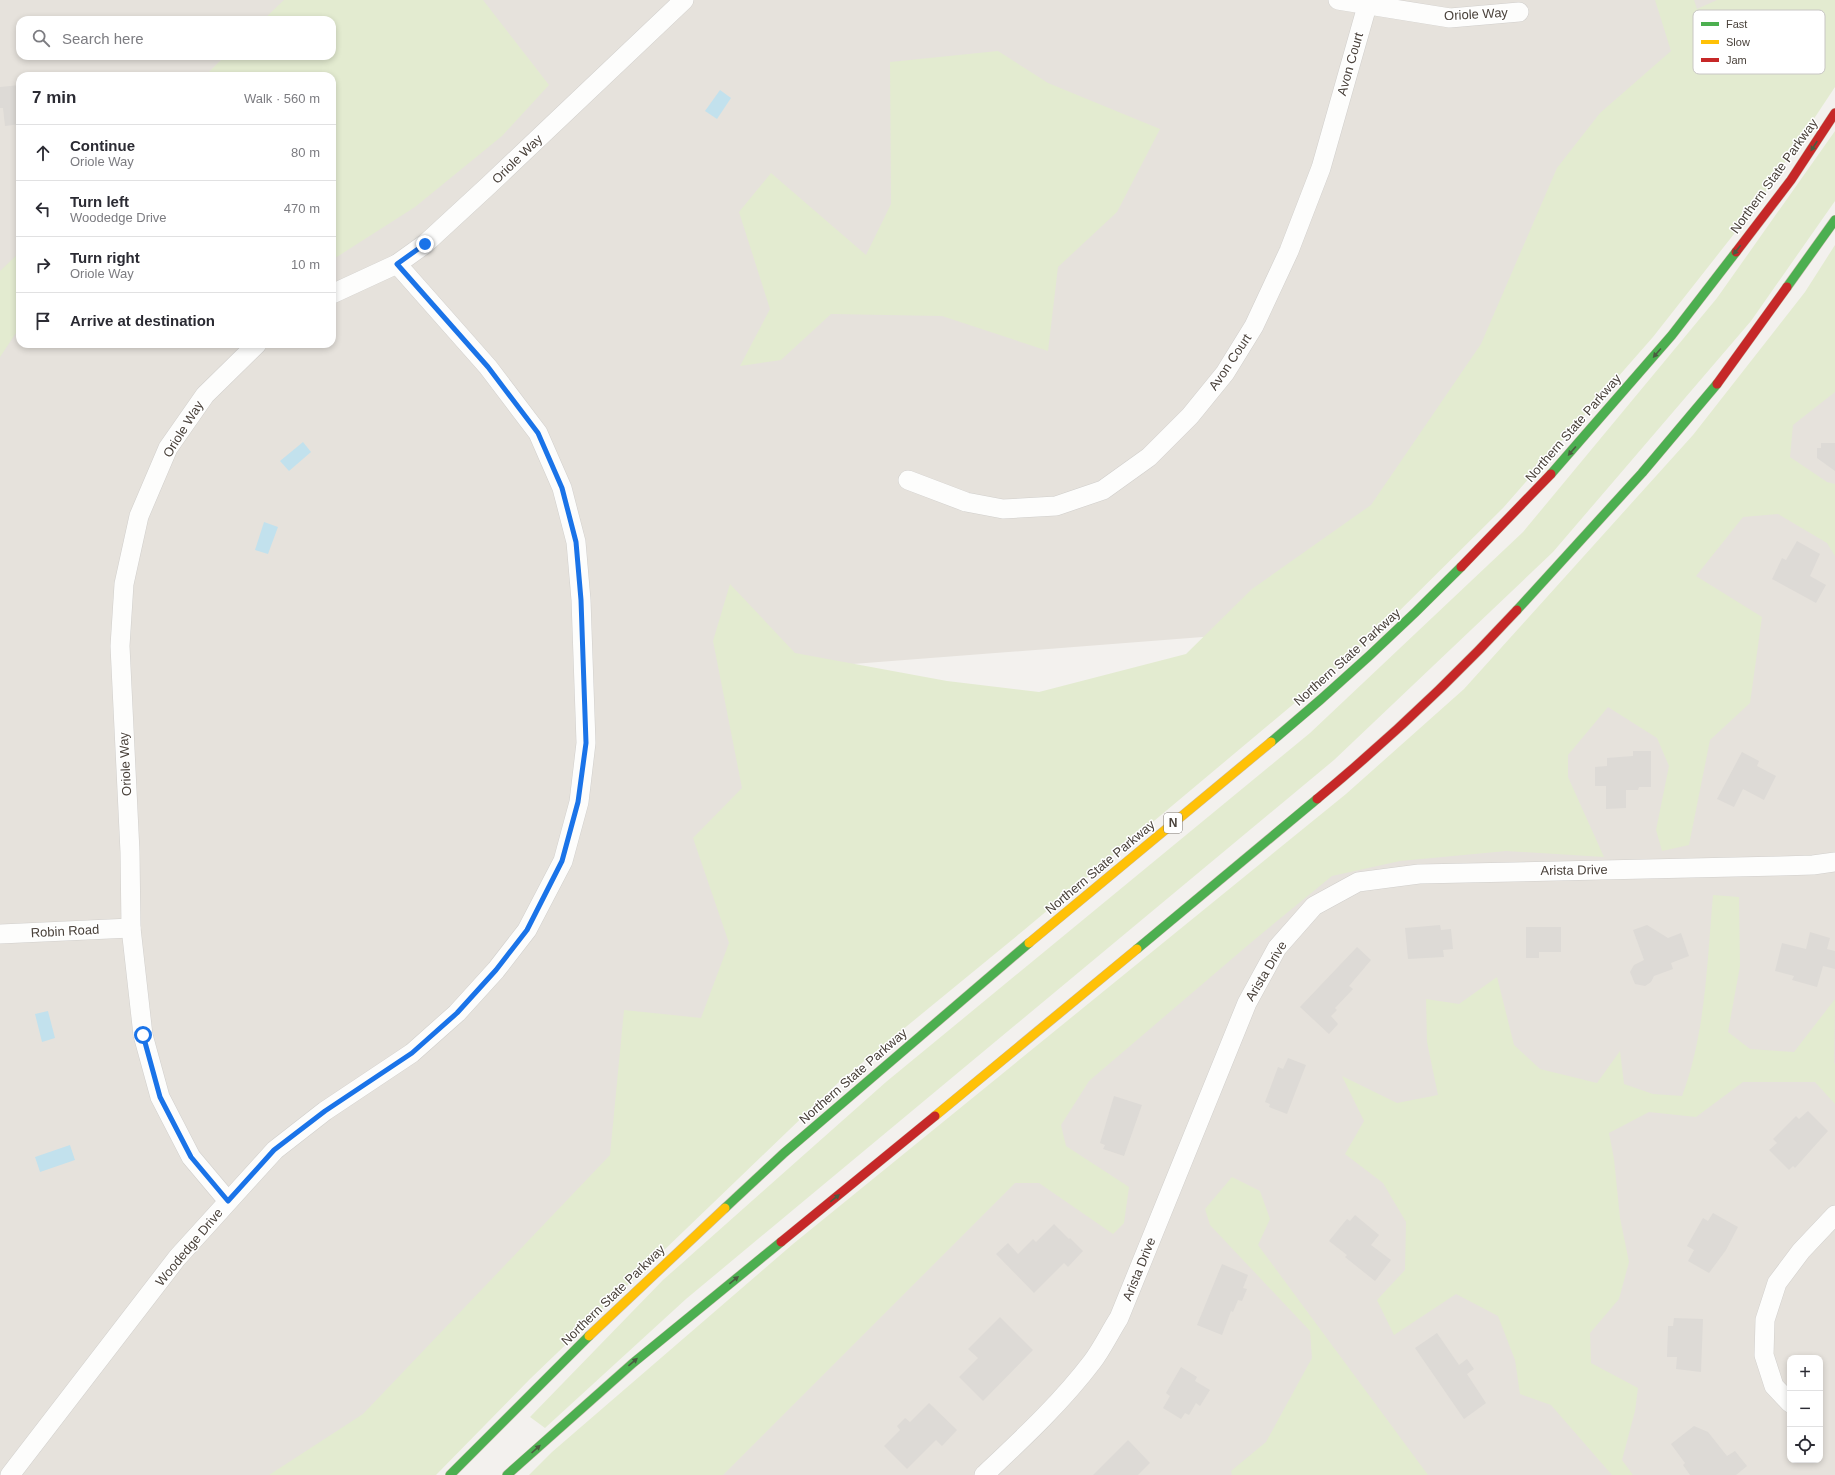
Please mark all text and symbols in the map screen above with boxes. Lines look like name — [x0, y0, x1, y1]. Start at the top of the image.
street label: Oriole Way — [1444, 5, 1509, 23]
legend — [1693, 10, 1825, 74]
search box — [16, 16, 336, 60]
text: Fast — [1726, 18, 1747, 30]
icon: search — [30, 27, 52, 49]
text: Search here — [62, 30, 144, 47]
street label: Avon Court — [1334, 30, 1366, 97]
text: Slow — [1726, 36, 1750, 48]
text: Jam — [1726, 54, 1747, 66]
text: 7 min — [32, 88, 76, 107]
text: Walk · 560 m — [244, 91, 320, 106]
street label: Northern State Parkway — [1727, 115, 1821, 236]
street label: Oriole Way — [489, 131, 546, 187]
text: Continue — [70, 137, 135, 154]
one-way arrow — [1810, 140, 1817, 151]
icon: ahead — [32, 142, 54, 164]
text: 80 m — [291, 145, 320, 160]
text: Oriole Way — [70, 154, 134, 169]
text: Turn left — [70, 193, 129, 210]
icon: left — [32, 198, 54, 220]
text: 470 m — [284, 201, 320, 216]
text: Woodedge Drive — [70, 210, 167, 225]
route end — [416, 235, 434, 253]
one-way arrow — [1733, 245, 1741, 256]
text: Turn right — [70, 249, 140, 266]
icon: right — [32, 254, 54, 276]
text: 10 m — [291, 257, 320, 272]
text: Oriole Way — [70, 266, 134, 281]
icon: arrive — [32, 310, 54, 332]
text: Arrive at destination — [70, 312, 215, 329]
street label: Avon Court — [1206, 331, 1255, 393]
one-way arrow — [1652, 347, 1661, 358]
street label: Northern State Parkway — [1522, 371, 1624, 485]
street label: Oriole Way — [160, 398, 207, 460]
one-way arrow — [1567, 446, 1576, 456]
street label: Northern State Parkway — [1291, 605, 1404, 709]
street label: Oriole Way — [116, 731, 134, 796]
road number: N — [1164, 813, 1182, 833]
street label: Northern State Parkway — [1042, 817, 1158, 917]
street label: Arista Drive — [1540, 862, 1608, 878]
street label: Robin Road — [30, 922, 100, 940]
street label: Arista Drive — [1242, 938, 1290, 1004]
street label: Northern State Parkway — [796, 1025, 910, 1127]
route start — [134, 1026, 152, 1044]
one-way arrow — [829, 1193, 840, 1202]
street label: Woodedge Drive — [152, 1205, 226, 1289]
street label: Arista Drive — [1119, 1235, 1159, 1303]
street label: Northern State Parkway — [558, 1241, 668, 1348]
one-way arrow — [728, 1276, 739, 1284]
map controls — [1787, 1355, 1823, 1463]
button: + — [1787, 1355, 1823, 1391]
one-way arrow — [628, 1358, 639, 1367]
button: − — [1787, 1391, 1823, 1427]
button: locate — [1787, 1427, 1823, 1463]
one-way arrow — [532, 1445, 541, 1454]

